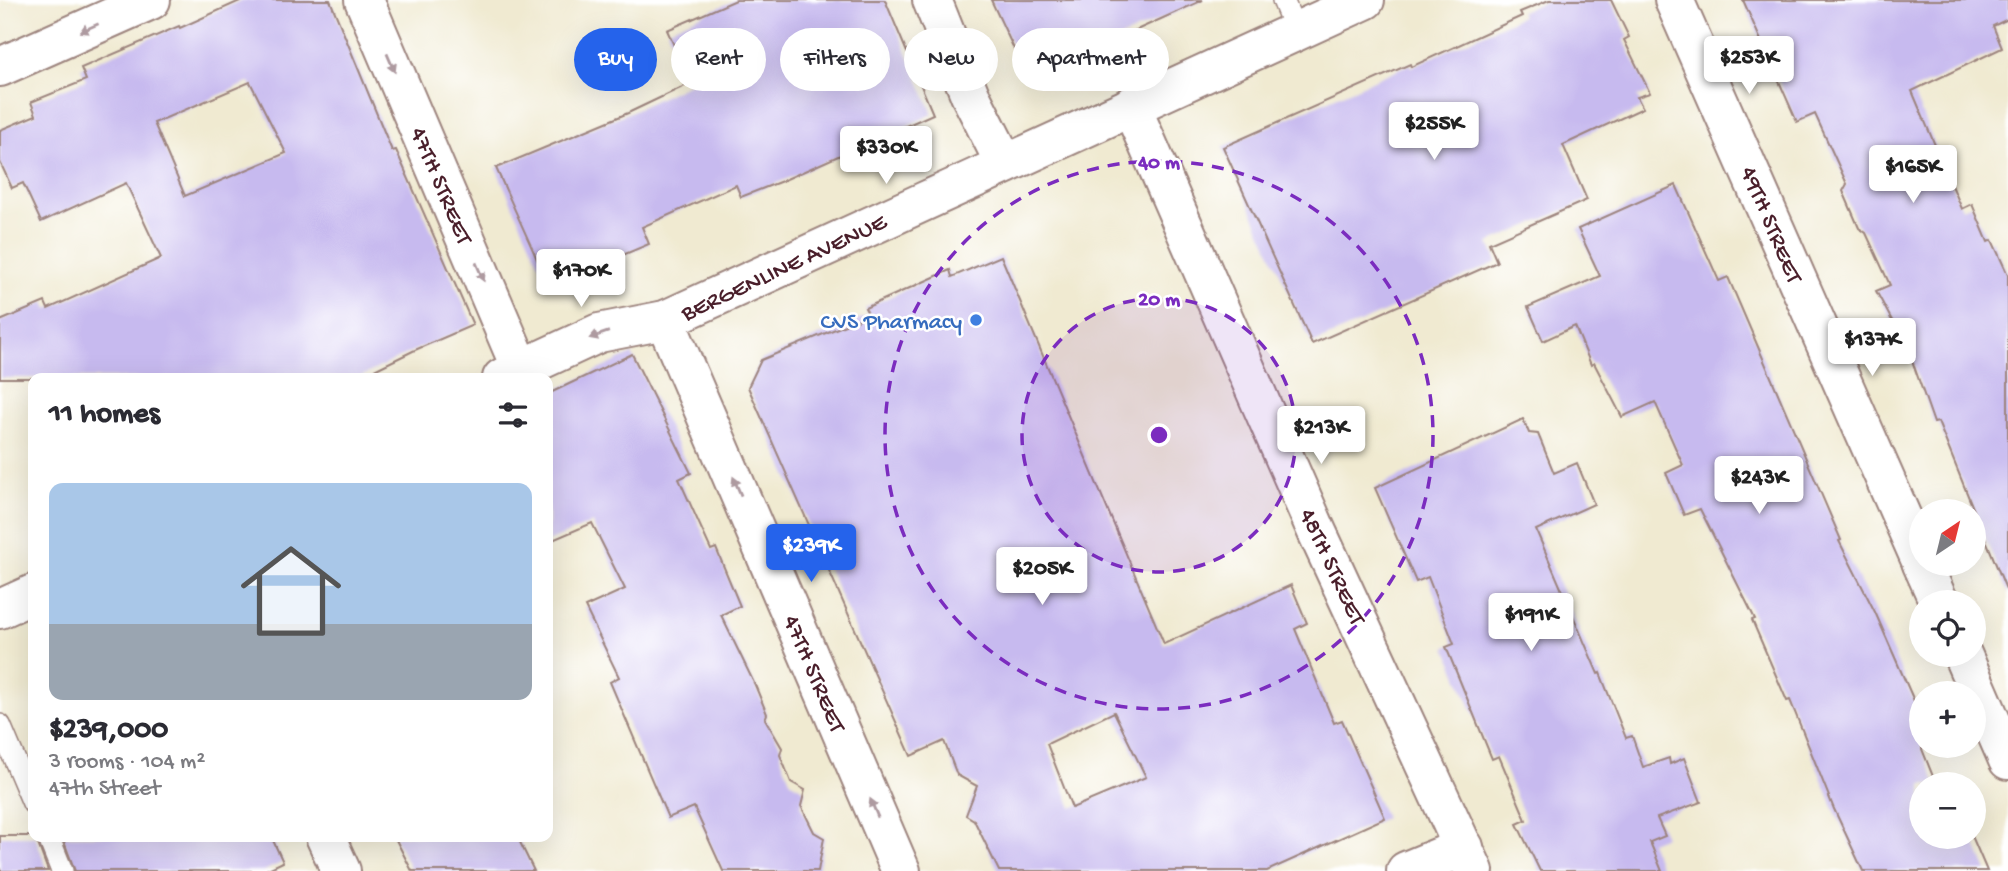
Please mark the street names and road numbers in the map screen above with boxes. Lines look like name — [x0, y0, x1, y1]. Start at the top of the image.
street label: 47TH STREET — [402, 123, 478, 251]
street label: 49TH STREET — [1732, 163, 1808, 290]
street label: BERGENLINE AVENUE — [676, 208, 893, 330]
street label: 48TH STREET — [1291, 505, 1371, 632]
street label: 47TH STREET — [775, 611, 851, 739]

